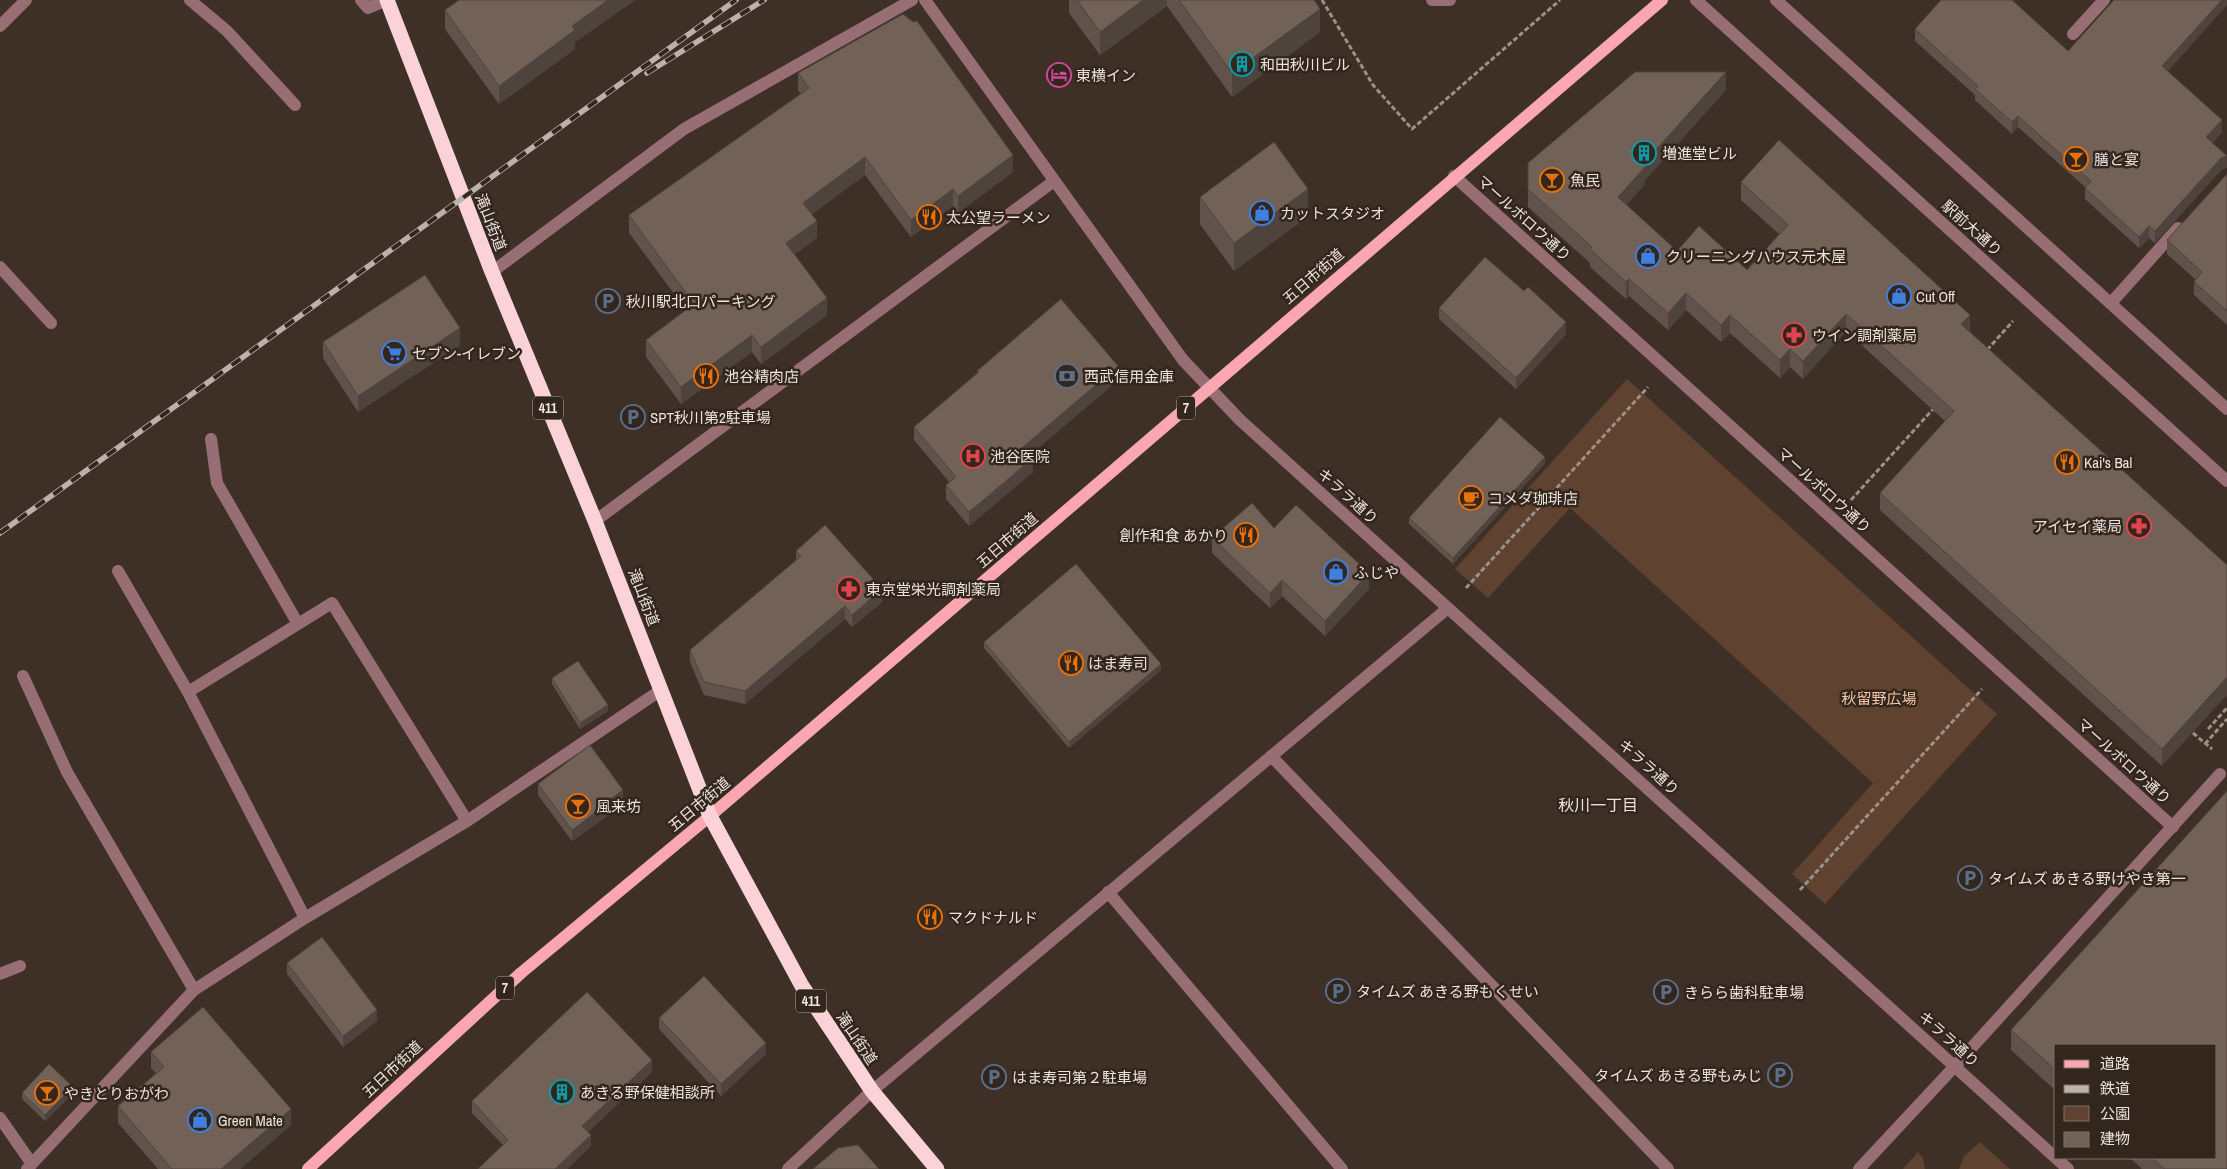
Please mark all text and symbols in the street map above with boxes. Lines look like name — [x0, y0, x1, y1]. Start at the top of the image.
building icon: 和田秋川ビル — [1229, 51, 1255, 77]
place label: 和田秋川ビル — [1260, 54, 1350, 75]
hotel icon: 東横イン — [1046, 62, 1072, 88]
place label: 東横イン — [1076, 65, 1136, 86]
building icon: 増進堂ビル — [1631, 140, 1657, 166]
place label: 増進堂ビル — [1662, 143, 1737, 164]
bar icon: 膳と宴 — [2063, 146, 2089, 172]
place label: 膳と宴 — [2094, 149, 2139, 170]
bar icon: 魚民 — [1539, 167, 1565, 193]
street label: マールボロウ通り — [1472, 170, 1576, 266]
place label: 魚民 — [1570, 170, 1600, 191]
street label: 滝山街道 — [470, 190, 512, 254]
street label: 駅前大通り — [1937, 195, 2007, 261]
shop icon: カットスタジオ — [1249, 200, 1275, 226]
place label: カットスタジオ — [1280, 203, 1385, 224]
restaurant icon: 太公望ラーメン — [916, 204, 942, 230]
place label: 太公望ラーメン — [946, 207, 1050, 228]
street label: 五日市街道 — [1278, 243, 1348, 309]
shop icon: クリーニングハウス元木屋 — [1635, 243, 1661, 269]
place label: クリーニングハウス元木屋 — [1666, 246, 1846, 267]
shop icon: Cut Off — [1886, 283, 1912, 309]
place label: Cut Off — [1916, 286, 1955, 307]
parking icon: 秋川駅北口パーキング — [595, 288, 621, 314]
place label: 秋川駅北口パーキング — [626, 291, 776, 312]
pharmacy icon: ウイン調剤薬局 — [1781, 322, 1807, 348]
place label: ウイン調剤薬局 — [1812, 325, 1917, 346]
supermarket icon: セブン-イレブン — [381, 340, 407, 366]
place label: セブン-イレブン — [412, 343, 521, 364]
restaurant icon: 池谷精肉店 — [693, 363, 719, 389]
bank icon: 西武信用金庫 — [1054, 363, 1080, 389]
place label: 池谷精肉店 — [724, 366, 799, 387]
place label: 西武信用金庫 — [1084, 366, 1174, 387]
road number: 411 — [533, 396, 563, 419]
road number: 7 — [1177, 396, 1195, 419]
parking icon: SPT秋川第2駐車場 — [620, 404, 646, 430]
place label: SPT秋川第2駐車場 — [650, 407, 771, 428]
street label: マールボロウ通り — [1772, 442, 1876, 538]
hospital icon: 池谷医院 — [960, 443, 986, 469]
place label: 池谷医院 — [990, 446, 1050, 467]
restaurant icon: Kai's Bal — [2054, 449, 2080, 475]
place label: Kai's Bal — [2084, 452, 2132, 473]
street label: キララ通り — [1313, 463, 1383, 529]
cafe icon: コメダ珈琲店 — [1458, 485, 1484, 511]
place label: コメダ珈琲店 — [1488, 488, 1578, 509]
street label: 五日市街道 — [972, 507, 1042, 573]
pharmacy icon: アイセイ薬局 — [2126, 513, 2152, 539]
place label: アイセイ薬局 — [2033, 516, 2122, 537]
restaurant icon: 創作和食 あかり — [1233, 522, 1259, 548]
place label: 創作和食 あかり — [1120, 525, 1228, 546]
shop icon: ふじや — [1323, 559, 1349, 585]
place label: ふじや — [1354, 562, 1399, 583]
street label: 滝山街道 — [623, 565, 665, 629]
pharmacy icon: 東京堂栄光調剤薬局 — [836, 576, 862, 602]
place label: 東京堂栄光調剤薬局 — [866, 579, 1001, 600]
restaurant icon: はま寿司 — [1058, 650, 1084, 676]
place label: はま寿司 — [1088, 653, 1148, 674]
park label: 秋留野広場 — [1841, 688, 1917, 709]
street label: マールボロウ通り — [2072, 713, 2176, 809]
street label: キララ通り — [1614, 734, 1684, 800]
street label: 五日市街道 — [664, 772, 734, 836]
bar icon: 風来坊 — [565, 793, 591, 819]
district label: 秋川一丁目 — [1558, 794, 1638, 816]
place label: 風来坊 — [596, 796, 641, 817]
parking icon: タイムズ あきる野けやき第一 — [1957, 865, 1983, 891]
place label: タイムズ あきる野けやき第一 — [1988, 868, 2186, 889]
restaurant icon: マクドナルド — [917, 904, 943, 930]
place label: マクドナルド — [948, 907, 1038, 928]
road number: 7 — [496, 976, 514, 1000]
parking icon: タイムズ あきる野もくせい — [1325, 978, 1351, 1004]
parking icon: きらら歯科駐車場 — [1653, 979, 1679, 1005]
place label: タイムズ あきる野もくせい — [1356, 981, 1539, 1002]
place label: きらら歯科駐車場 — [1684, 982, 1804, 1003]
road number: 411 — [796, 989, 826, 1012]
street label: キララ通り — [1914, 1006, 1984, 1072]
street label: 滝山街道 — [832, 1007, 882, 1069]
street label: 五日市街道 — [357, 1036, 427, 1102]
legend — [2054, 1044, 2217, 1159]
text: 道路 — [2100, 1053, 2130, 1074]
parking icon: タイムズ あきる野もみじ — [1767, 1062, 1793, 1088]
parking icon: はま寿司第２駐車場 — [981, 1064, 1007, 1090]
place label: タイムズ あきる野もみじ — [1594, 1065, 1762, 1086]
place label: はま寿司第２駐車場 — [1012, 1067, 1147, 1088]
text: 鉄道 — [2100, 1078, 2130, 1099]
building icon: あきる野保健相談所 — [549, 1079, 575, 1105]
bar icon: やきとりおがわ — [34, 1080, 60, 1106]
place label: あきる野保健相談所 — [580, 1082, 715, 1103]
place label: やきとりおがわ — [64, 1083, 169, 1104]
text: 公園 — [2100, 1103, 2130, 1124]
shop icon: Green Mate — [187, 1107, 213, 1133]
place label: Green Mate — [218, 1110, 283, 1131]
text: 建物 — [2100, 1128, 2130, 1149]

